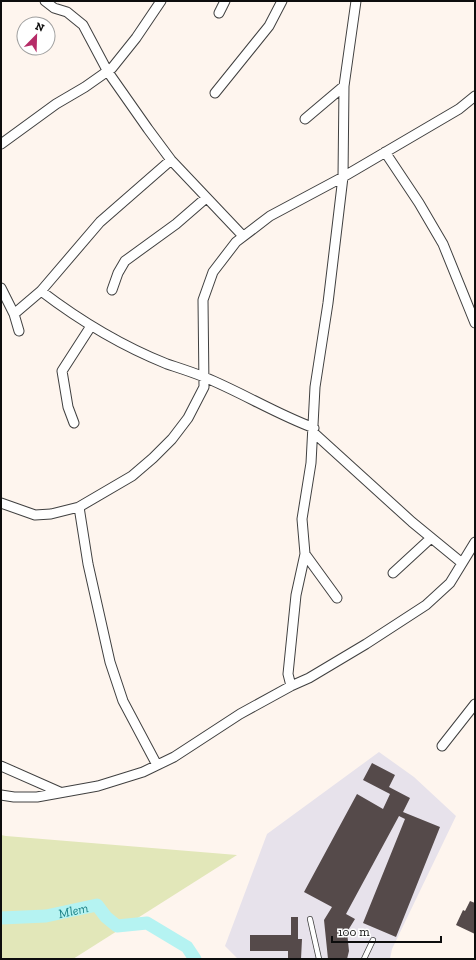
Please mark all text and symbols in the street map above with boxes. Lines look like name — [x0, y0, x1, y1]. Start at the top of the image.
north arrow — [16, 16, 56, 56]
text: N — [33, 20, 47, 35]
water label: Mlem — [57, 900, 90, 921]
scale bar — [332, 918, 441, 944]
text: 100 m — [338, 925, 370, 939]

